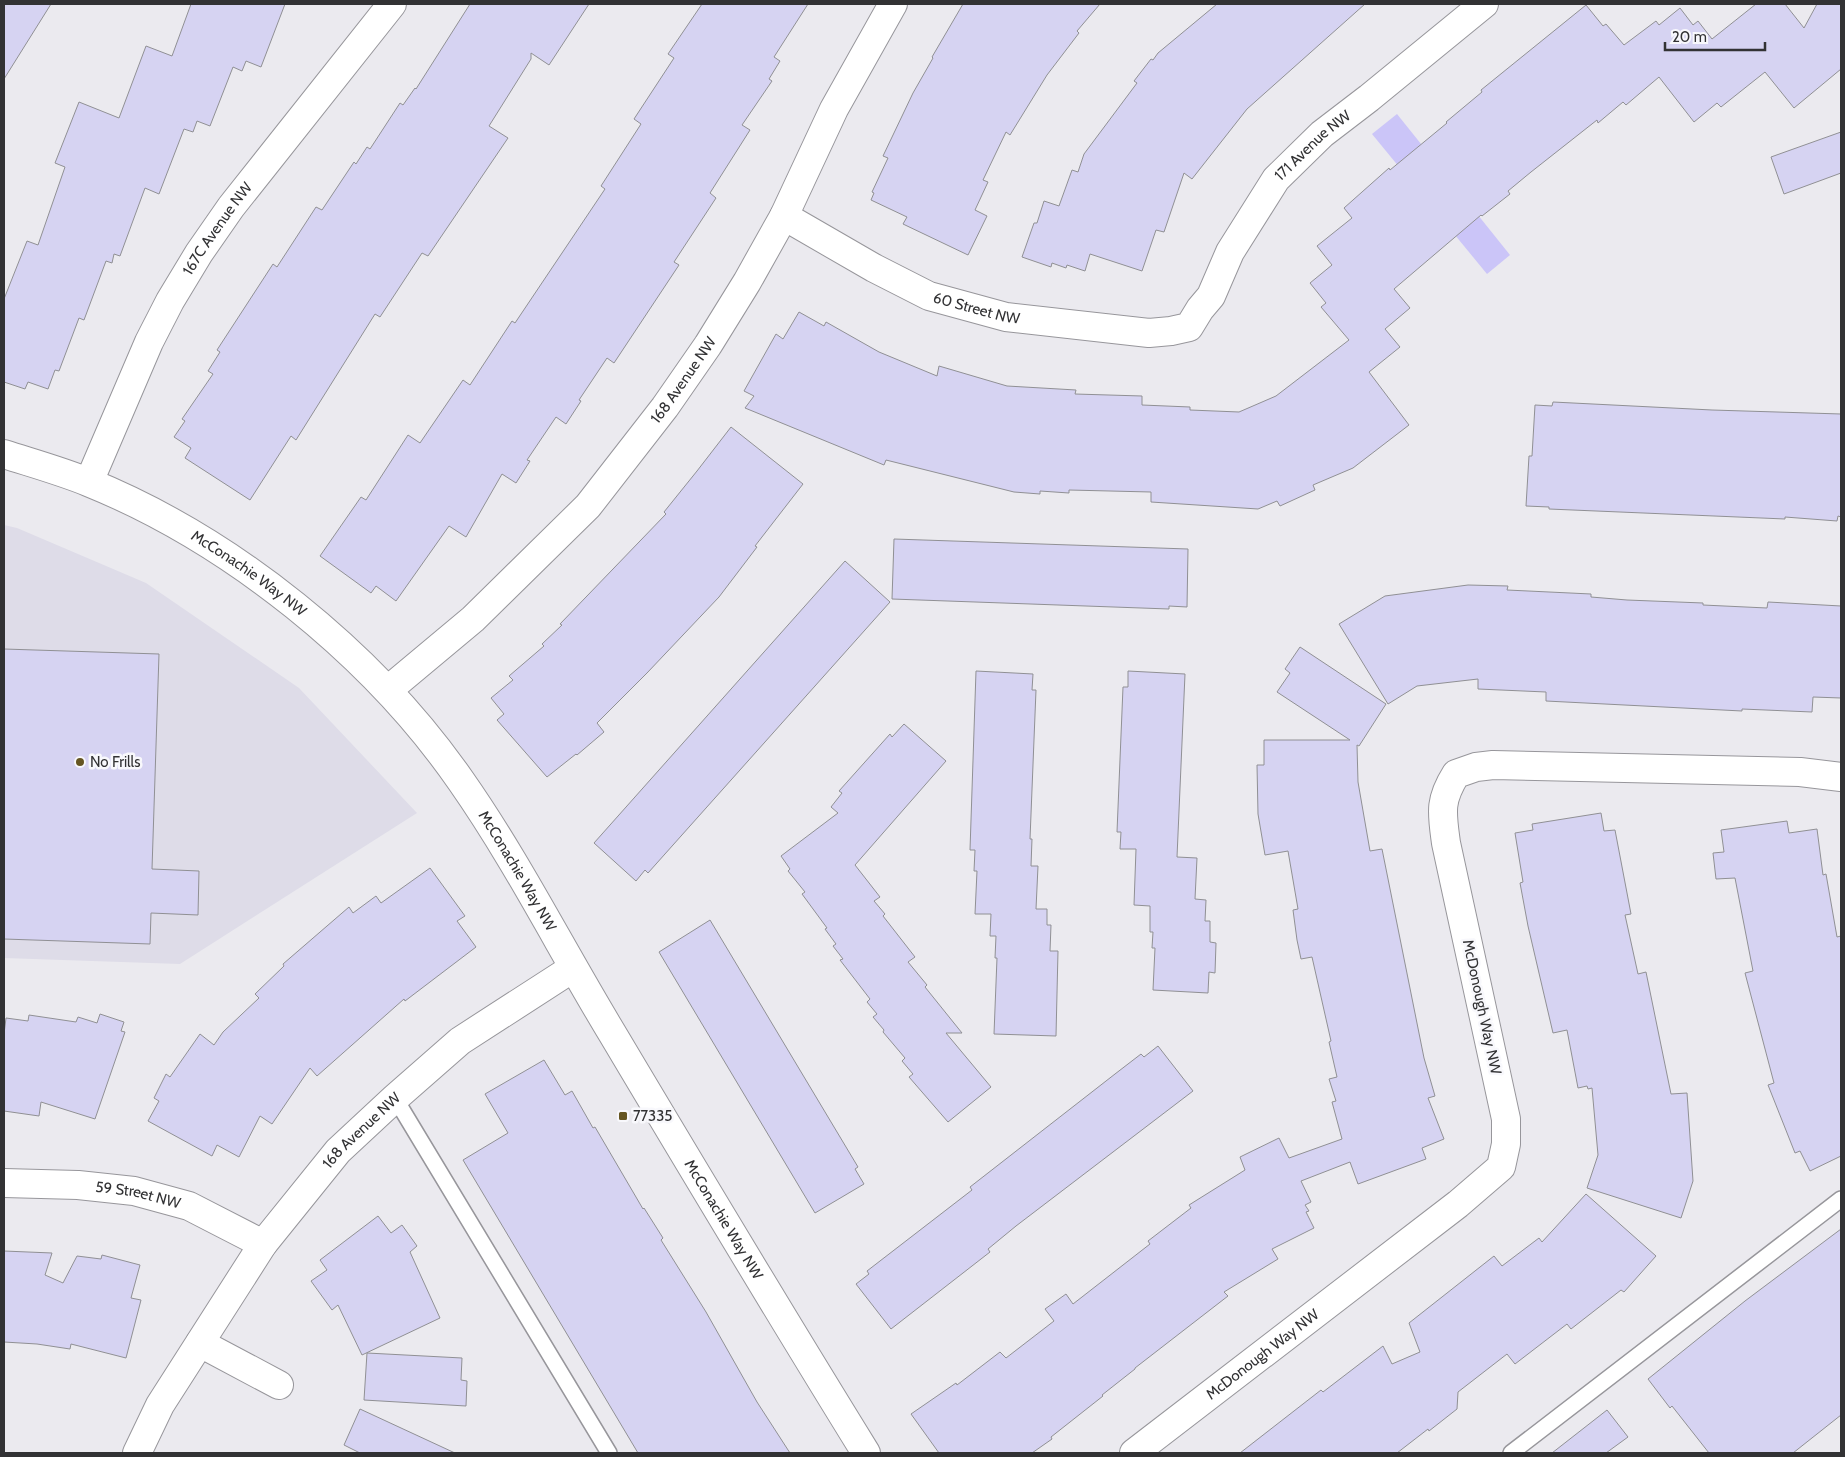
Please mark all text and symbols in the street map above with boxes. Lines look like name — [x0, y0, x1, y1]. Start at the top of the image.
scale bar — [1665, 20, 1765, 52]
text: 20 m — [1672, 28, 1707, 46]
street label: 171 Avenue NW — [1271, 106, 1355, 184]
street label: 167C Avenue NW — [179, 178, 257, 278]
street label: 60 Street NW — [931, 289, 1022, 328]
street label: 168 Avenue NW — [647, 333, 720, 427]
street label: McConachie Way NW — [188, 527, 311, 621]
place label: No Frills — [90, 753, 140, 771]
marker: No Frills — [74, 756, 86, 768]
street label: McConachie Way NW — [475, 807, 560, 935]
street label: McDonough Way NW — [1459, 938, 1505, 1077]
street label: 168 Avenue NW — [319, 1088, 405, 1172]
place label: 77335 — [633, 1107, 672, 1125]
marker: 77335 — [617, 1110, 629, 1122]
street label: McConachie Way NW — [681, 1156, 767, 1283]
street label: 59 Street NW — [95, 1178, 183, 1213]
street label: McDonough Way NW — [1202, 1305, 1323, 1403]

